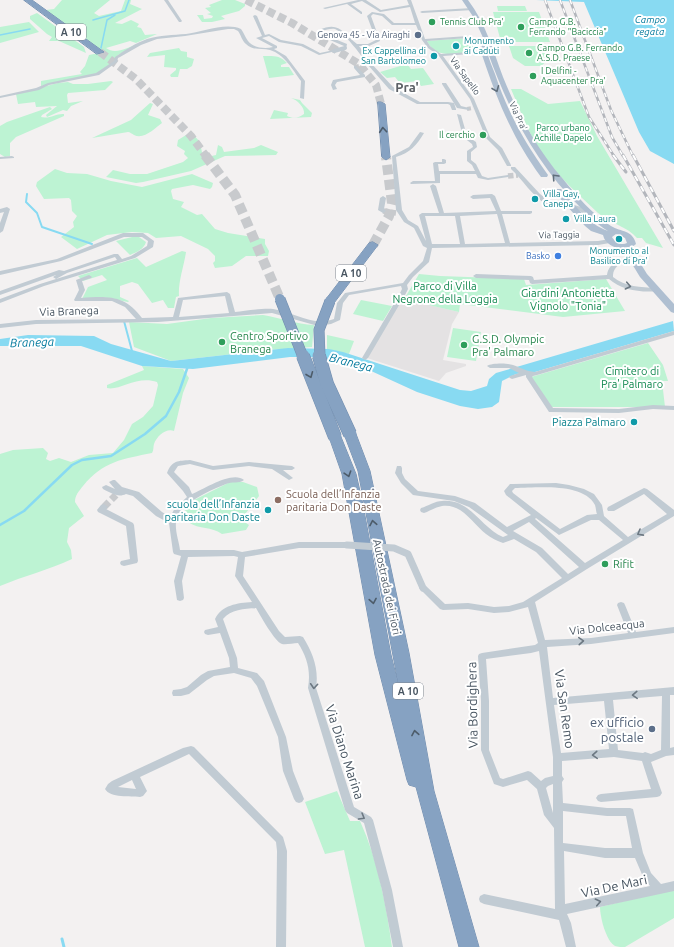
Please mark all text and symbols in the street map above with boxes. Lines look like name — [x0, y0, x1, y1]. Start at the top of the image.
water label: Campo regata — [635, 14, 666, 37]
marker: Tennis Club Pra' — [427, 17, 437, 27]
place label: Tennis Club Pra' — [440, 17, 504, 27]
place label: Campo G.B. Ferrando "Baciccia" — [529, 17, 607, 37]
marker: Campo G.B. Ferrando "Baciccia" — [516, 22, 526, 32]
road number: A 10 — [56, 24, 86, 40]
place label: Genova 45 - Via Airaghi — [317, 30, 410, 40]
marker: Genova 45 - Via Airaghi — [413, 30, 423, 40]
place label: Monumento ai Caduti — [464, 36, 514, 56]
marker: Monumento ai Caduti — [451, 41, 461, 51]
place label: Campo G.B. Ferrando A.S.D. Praese — [537, 43, 623, 63]
place label: Ex Cappellina di San Bartolomeo — [361, 46, 426, 66]
marker: Campo G.B. Ferrando A.S.D. Praese — [524, 48, 534, 58]
marker: Ex Cappellina di San Bartolomeo — [429, 51, 439, 61]
street label: Via Sapello — [448, 55, 482, 97]
place label: I Delfini - Aquacenter Pra' — [541, 66, 606, 86]
marker: I Delfini - Aquacenter Pra' — [528, 71, 538, 81]
district label: Pra' — [395, 80, 419, 94]
one-way arrow — [492, 85, 500, 92]
street label: Via Pra' — [507, 100, 529, 132]
park label: Parco urbano Achille Dapelo — [534, 123, 592, 143]
one-way arrow — [379, 127, 388, 133]
place label: Il cerchio — [439, 130, 475, 140]
marker: Il cerchio — [478, 130, 488, 140]
one-way arrow — [552, 174, 559, 181]
place label: Villa Gay, Canepa — [543, 189, 580, 209]
marker: Villa Gay, Canepa — [530, 194, 540, 204]
marker: Villa Laura — [561, 214, 571, 224]
place label: Villa Laura — [574, 214, 616, 224]
street label: Via Taggia — [538, 230, 580, 240]
marker: Monumento al Basilico di Pra' — [614, 234, 624, 244]
place label: Monumento al Basilico di Pra' — [589, 246, 649, 266]
place label: Basko — [526, 251, 550, 261]
marker: Basko — [553, 251, 563, 261]
road number: A 10 — [336, 265, 366, 281]
park label: Parco di Villa Negrone della Loggia — [392, 280, 498, 305]
one-way arrow — [624, 282, 631, 290]
park label: Giardini Antonietta Vignolo "Tonia" — [521, 287, 615, 312]
street label: Via Branega — [39, 304, 99, 318]
place label: Centro Sportivo Branega — [230, 330, 308, 355]
place label: G.S.D. Olympic Pra' Palmaro — [472, 333, 544, 358]
water label: Branega — [10, 335, 55, 349]
marker: Centro Sportivo Branega — [217, 337, 227, 347]
marker: G.S.D. Olympic Pra' Palmaro — [459, 340, 469, 350]
water label: Branega — [328, 350, 374, 374]
park label: Cimitero di Pra' Palmaro — [601, 365, 663, 390]
one-way arrow — [305, 370, 313, 378]
place label: Piazza Palmaro — [552, 416, 626, 428]
marker: Piazza Palmaro — [629, 417, 639, 427]
one-way arrow — [343, 470, 352, 477]
place label: Scuola dell’Infanzia paritaria Don Daste — [286, 488, 381, 513]
marker: Scuola dell’Infanzia paritaria Don Daste — [273, 495, 283, 505]
place label: scuola dell’Infanzia paritaria Don Daste — [165, 498, 260, 523]
marker: scuola dell’Infanzia paritaria Don Daste — [263, 505, 273, 515]
one-way arrow — [370, 520, 378, 526]
one-way arrow — [637, 529, 644, 536]
street label: Autostrada dei Fiori — [371, 538, 403, 636]
place label: Rifit — [613, 558, 634, 570]
marker: Rifit — [600, 559, 610, 569]
one-way arrow — [368, 598, 377, 604]
street label: Via Dolceacqua — [569, 617, 645, 637]
one-way arrow — [578, 637, 584, 646]
street label: Via Bordighera — [464, 662, 480, 748]
street label: Via San Remo — [553, 669, 577, 749]
one-way arrow — [309, 683, 318, 689]
road number: A 10 — [393, 683, 423, 699]
one-way arrow — [632, 690, 638, 699]
street label: Via Diano Marina — [323, 703, 367, 801]
place label: ex ufficio postale — [590, 715, 644, 744]
marker: ex ufficio postale — [647, 724, 657, 734]
one-way arrow — [411, 730, 420, 736]
one-way arrow — [592, 750, 598, 759]
one-way arrow — [358, 813, 365, 820]
street label: Via De Mari — [580, 872, 648, 900]
one-way arrow — [595, 899, 602, 907]

